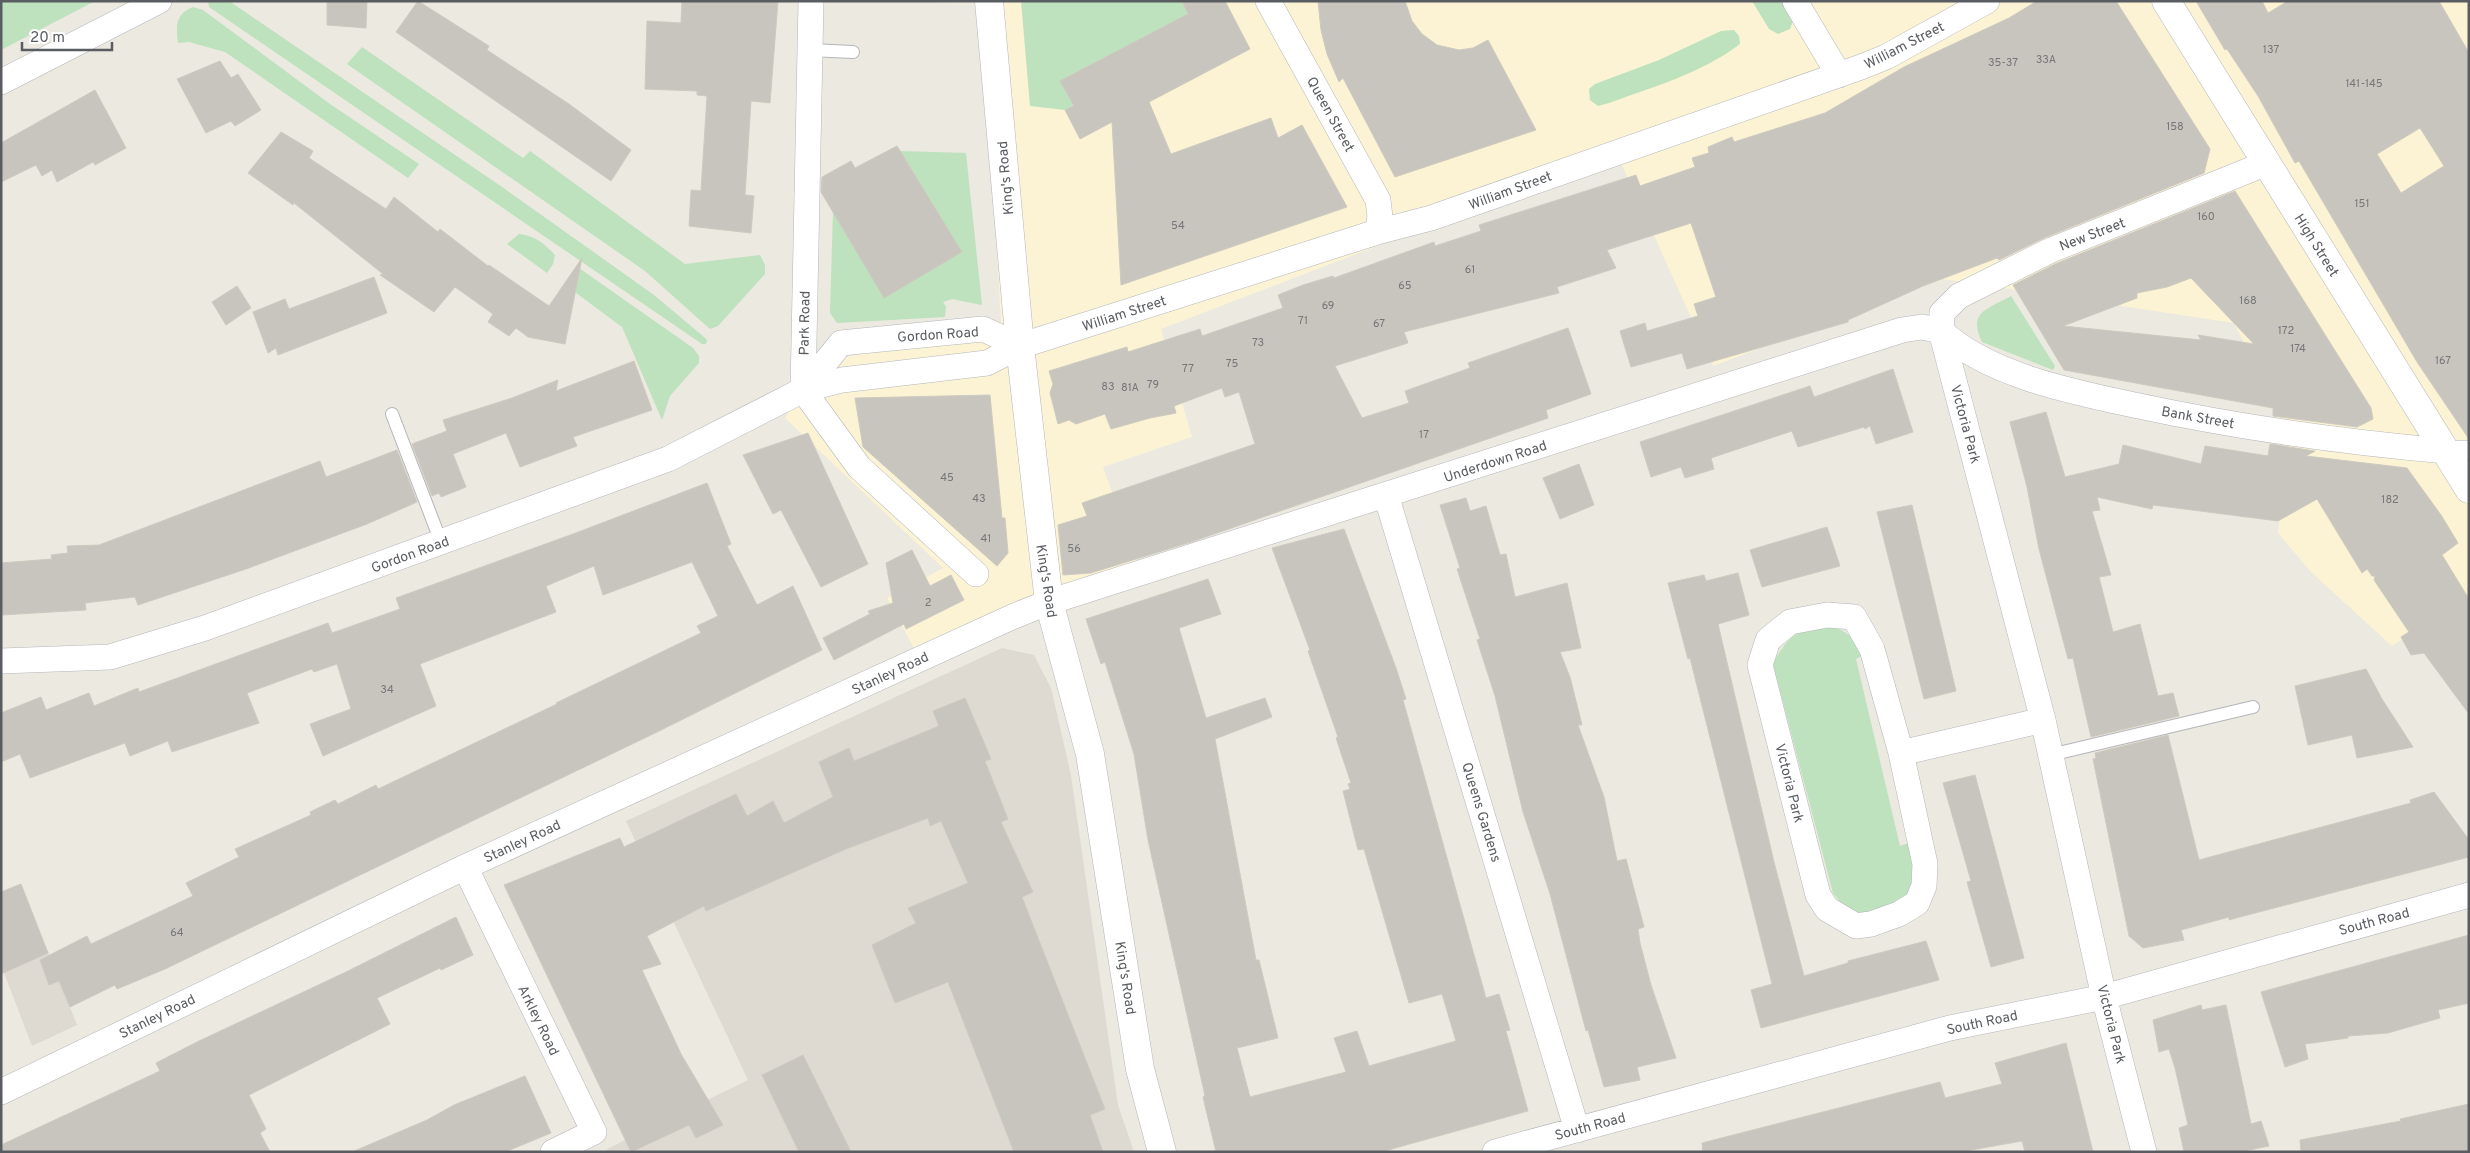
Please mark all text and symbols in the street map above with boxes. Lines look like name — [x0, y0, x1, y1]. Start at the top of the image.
street label: William Street — [1862, 19, 1948, 74]
scale bar — [22, 20, 112, 52]
text: 20 m — [30, 29, 65, 48]
house number: 137 — [2263, 43, 2279, 57]
house number: 33A — [2036, 53, 2056, 67]
house number: 35-37 — [1988, 56, 2018, 70]
street label: Queen Street — [1302, 74, 1357, 155]
house number: 141-145 — [2345, 77, 2383, 91]
house number: 158 — [2166, 120, 2184, 134]
street label: King's Road — [995, 140, 1018, 215]
street label: William Street — [1467, 168, 1555, 214]
house number: 151 — [2354, 197, 2370, 211]
house number: 160 — [2197, 210, 2215, 224]
street label: High Street — [2290, 211, 2342, 280]
street label: New Street — [2057, 215, 2128, 256]
house number: 54 — [1171, 219, 1185, 233]
house number: 61 — [1465, 263, 1475, 277]
house number: 65 — [1398, 279, 1412, 293]
street label: Park Road — [796, 291, 815, 355]
street label: William Street — [1080, 293, 1169, 336]
house number: 168 — [2239, 294, 2257, 308]
house number: 69 — [1322, 299, 1334, 313]
house number: 71 — [1298, 314, 1308, 328]
house number: 67 — [1373, 317, 1385, 331]
street label: Gordon Road — [897, 324, 979, 347]
house number: 172 — [2278, 324, 2294, 338]
house number: 73 — [1252, 336, 1264, 350]
house number: 174 — [2290, 342, 2306, 356]
house number: 167 — [2435, 354, 2451, 368]
house number: 75 — [1226, 357, 1238, 371]
house number: 77 — [1182, 362, 1194, 376]
house number: 79 — [1147, 378, 1159, 392]
house number: 83 — [1101, 380, 1115, 394]
house number: 81A — [1121, 381, 1139, 395]
street label: Victoria Park — [1946, 383, 1983, 466]
street label: Bank Street — [2160, 404, 2236, 433]
house number: 17 — [1419, 428, 1429, 442]
street label: Underdown Road — [1442, 438, 1549, 487]
house number: 45 — [940, 471, 954, 485]
house number: 43 — [972, 492, 986, 506]
house number: 182 — [2381, 493, 2399, 507]
house number: 41 — [981, 532, 991, 546]
street label: Gordon Road — [369, 533, 452, 577]
house number: 56 — [1067, 542, 1081, 556]
street label: King's Road — [1031, 543, 1060, 619]
house number: 2 — [925, 596, 931, 610]
street label: Stanley Road — [849, 649, 932, 700]
house number: 34 — [380, 683, 394, 697]
street label: Victoria Park — [1771, 742, 1807, 825]
street label: Queens Gardens — [1457, 760, 1504, 864]
street label: Stanley Road — [481, 817, 564, 868]
street label: South Road — [2337, 905, 2412, 940]
house number: 64 — [170, 926, 184, 940]
street label: King's Road — [1110, 940, 1139, 1016]
street label: Arkley Road — [513, 983, 562, 1059]
street label: Victoria Park — [2093, 983, 2129, 1066]
street label: Stanley Road — [117, 992, 199, 1043]
street label: South Road — [1945, 1008, 2019, 1039]
street label: South Road — [1553, 1110, 1628, 1145]

